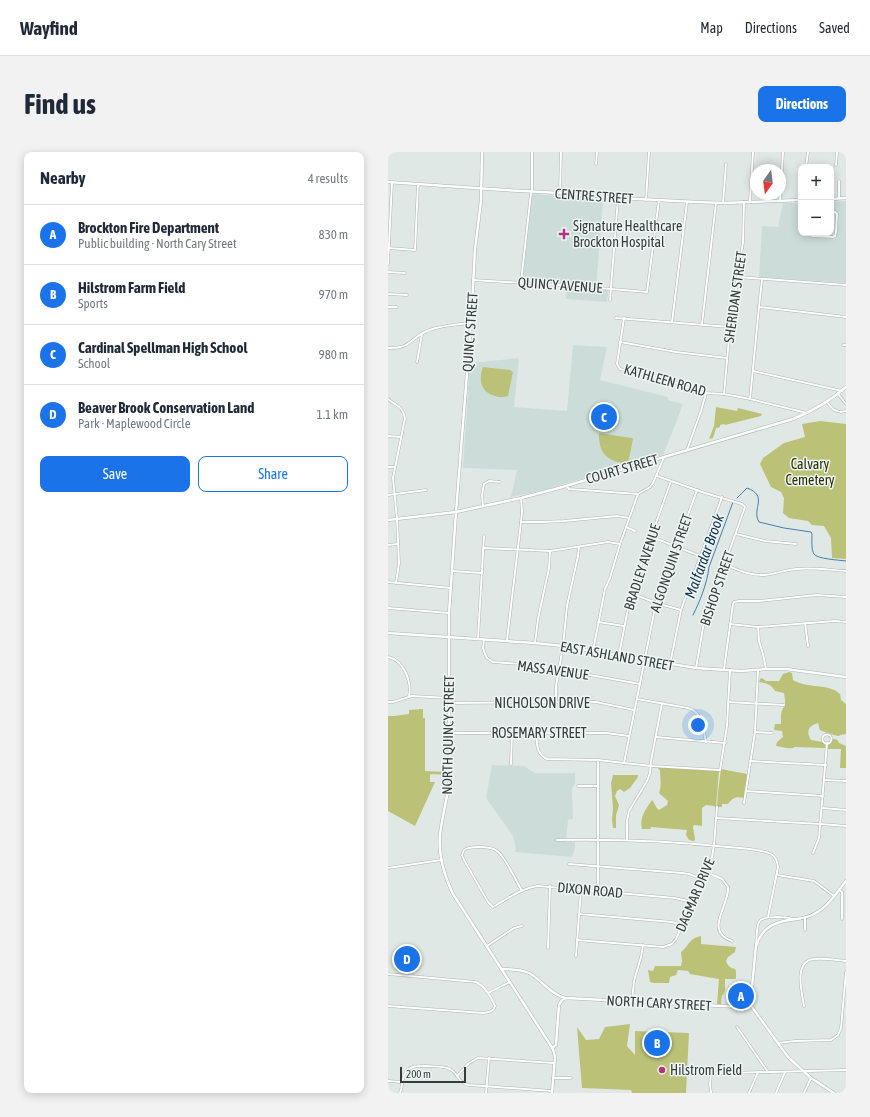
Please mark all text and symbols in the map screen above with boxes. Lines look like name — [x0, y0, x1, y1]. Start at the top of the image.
text: Wayfind — [20, 17, 78, 39]
text: Map — [700, 20, 723, 36]
text: Directions — [745, 20, 797, 36]
text: Saved — [819, 20, 850, 36]
button: Directions — [758, 86, 846, 122]
text: Find us — [24, 88, 96, 120]
north arrow — [750, 164, 786, 200]
map controls — [798, 164, 834, 236]
button: + — [798, 164, 834, 200]
text: Nearby — [40, 168, 86, 188]
text: 4 results — [308, 171, 348, 186]
street label: CENTRE STREET — [554, 185, 634, 207]
button: − — [798, 200, 834, 236]
place label: Signature Healthcare Brockton Hospital — [573, 218, 682, 250]
text: Brockton Fire Department — [78, 219, 219, 236]
text: A — [50, 227, 56, 242]
text: 830 m — [319, 227, 348, 242]
marker: Signature Healthcare Brockton Hospital — [558, 228, 570, 240]
text: Public building · North Cary Street — [78, 236, 237, 251]
street label: SHERIDAN STREET — [721, 250, 749, 344]
street label: QUINCY AVENUE — [517, 274, 603, 296]
text: Hilstrom Farm Field — [78, 279, 185, 296]
text: B — [50, 287, 56, 302]
text: 970 m — [319, 287, 348, 302]
street label: QUINCY STREET — [459, 292, 481, 372]
text: Sports — [78, 296, 108, 311]
text: Cardinal Spellman High School — [78, 339, 247, 356]
text: C — [50, 347, 56, 362]
text: 980 m — [319, 347, 348, 362]
text: School — [78, 356, 110, 371]
street label: KATHLEEN ROAD — [622, 361, 708, 399]
text: Beaver Brook Conservation Land — [78, 399, 254, 416]
pin: C — [591, 402, 617, 432]
text: D — [49, 407, 57, 422]
text: 1.1 km — [317, 407, 348, 422]
text: Park · Maplewood Circle — [78, 416, 191, 431]
street label: COURT STREET — [584, 451, 660, 487]
button: Save — [40, 456, 190, 492]
button: Share — [198, 456, 348, 492]
park label: Calvary Cemetery — [785, 456, 835, 488]
water label: Malfardar Brook — [681, 511, 727, 600]
street label: ALGONQUIN STREET — [647, 512, 695, 614]
street label: BRADLEY AVENUE — [621, 522, 663, 612]
street label: BISHOP STREET — [697, 548, 737, 628]
street label: EAST ASHLAND STREET — [559, 638, 675, 674]
street label: MASS AVENUE — [516, 657, 590, 683]
street label: NORTH QUINCY STREET — [439, 675, 457, 795]
street label: NICHOLSON DRIVE — [494, 695, 590, 711]
your location — [688, 715, 708, 735]
street label: ROSEMARY STREET — [491, 725, 587, 741]
street label: DAGMAR DRIVE — [672, 856, 718, 934]
street label: DIXON ROAD — [557, 879, 624, 901]
pin: D — [394, 944, 420, 974]
pin: A — [728, 981, 754, 1011]
street label: NORTH CARY STREET — [606, 992, 712, 1014]
pin: B — [644, 1028, 670, 1058]
place label: Hilstrom Field — [670, 1062, 742, 1078]
scale bar — [400, 1065, 466, 1084]
marker: Hilstrom Field — [657, 1065, 667, 1075]
text: 200 m — [406, 1068, 431, 1080]

